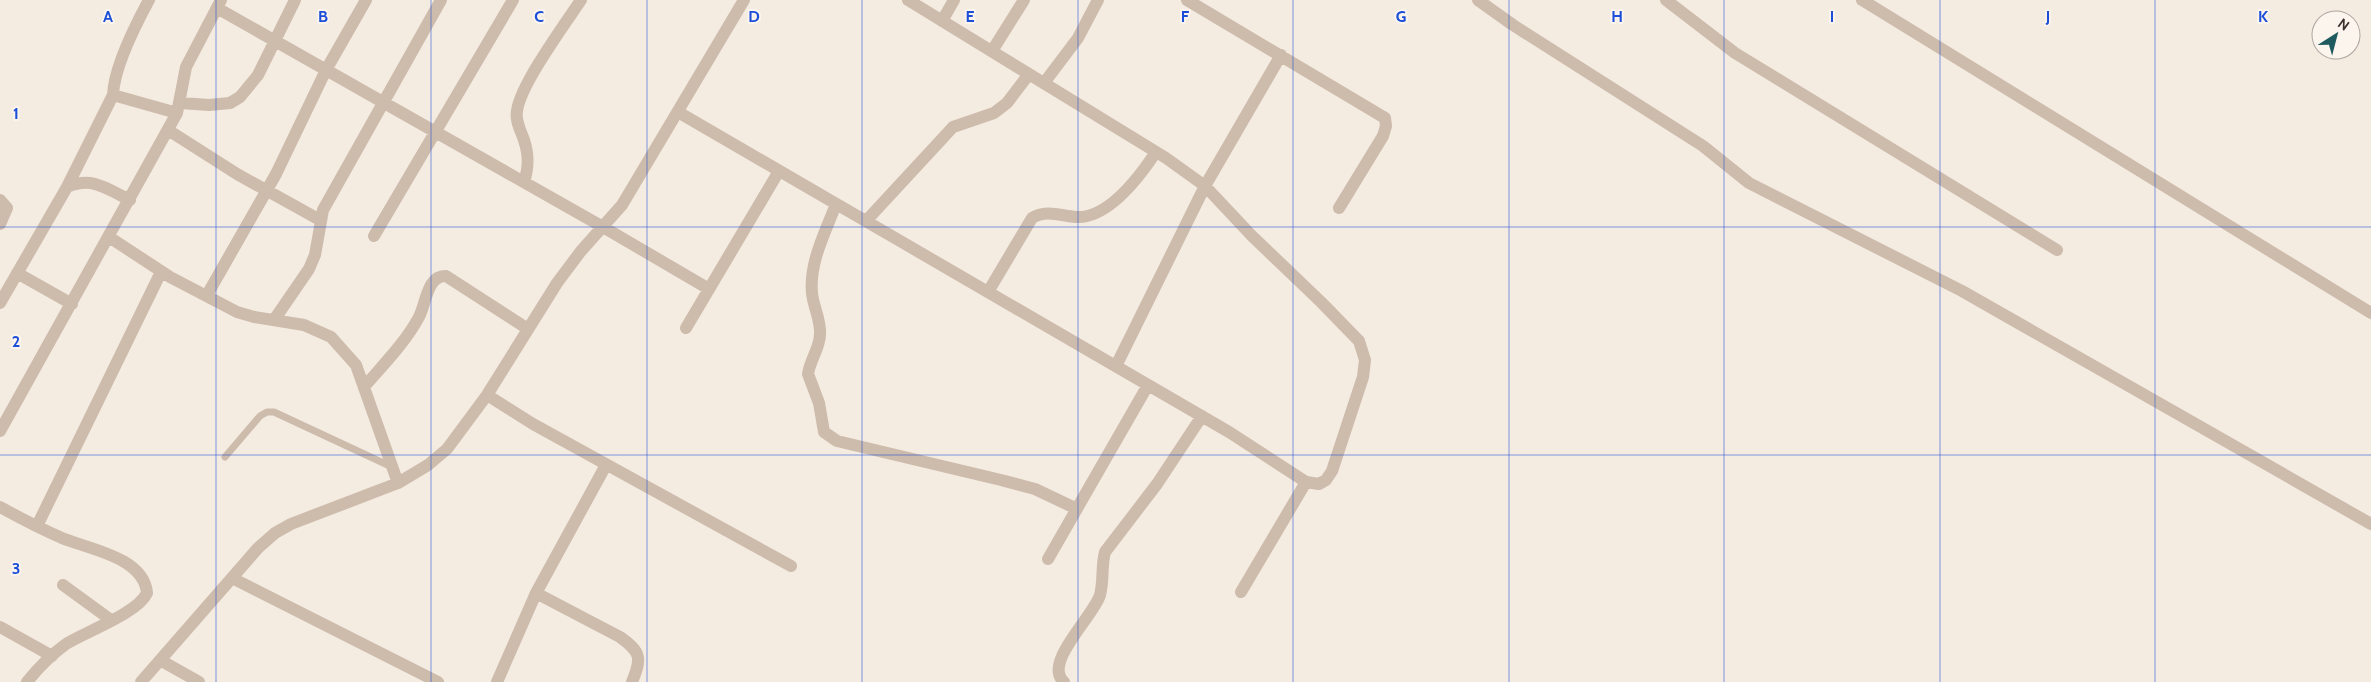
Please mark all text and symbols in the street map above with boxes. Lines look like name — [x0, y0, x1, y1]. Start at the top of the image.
text: A — [103, 7, 113, 26]
text: B — [318, 7, 328, 26]
text: C — [534, 7, 544, 26]
text: D — [748, 7, 760, 26]
text: E — [965, 7, 975, 26]
text: F — [1181, 7, 1190, 26]
text: G — [1396, 7, 1406, 26]
text: H — [1611, 7, 1623, 26]
text: I — [1830, 7, 1834, 26]
text: J — [2045, 7, 2050, 26]
text: K — [2258, 7, 2268, 26]
north arrow — [2311, 10, 2361, 60]
text: N — [2334, 14, 2353, 35]
text: 1 — [13, 104, 19, 123]
text: 2 — [12, 332, 20, 351]
text: 3 — [12, 559, 20, 578]

